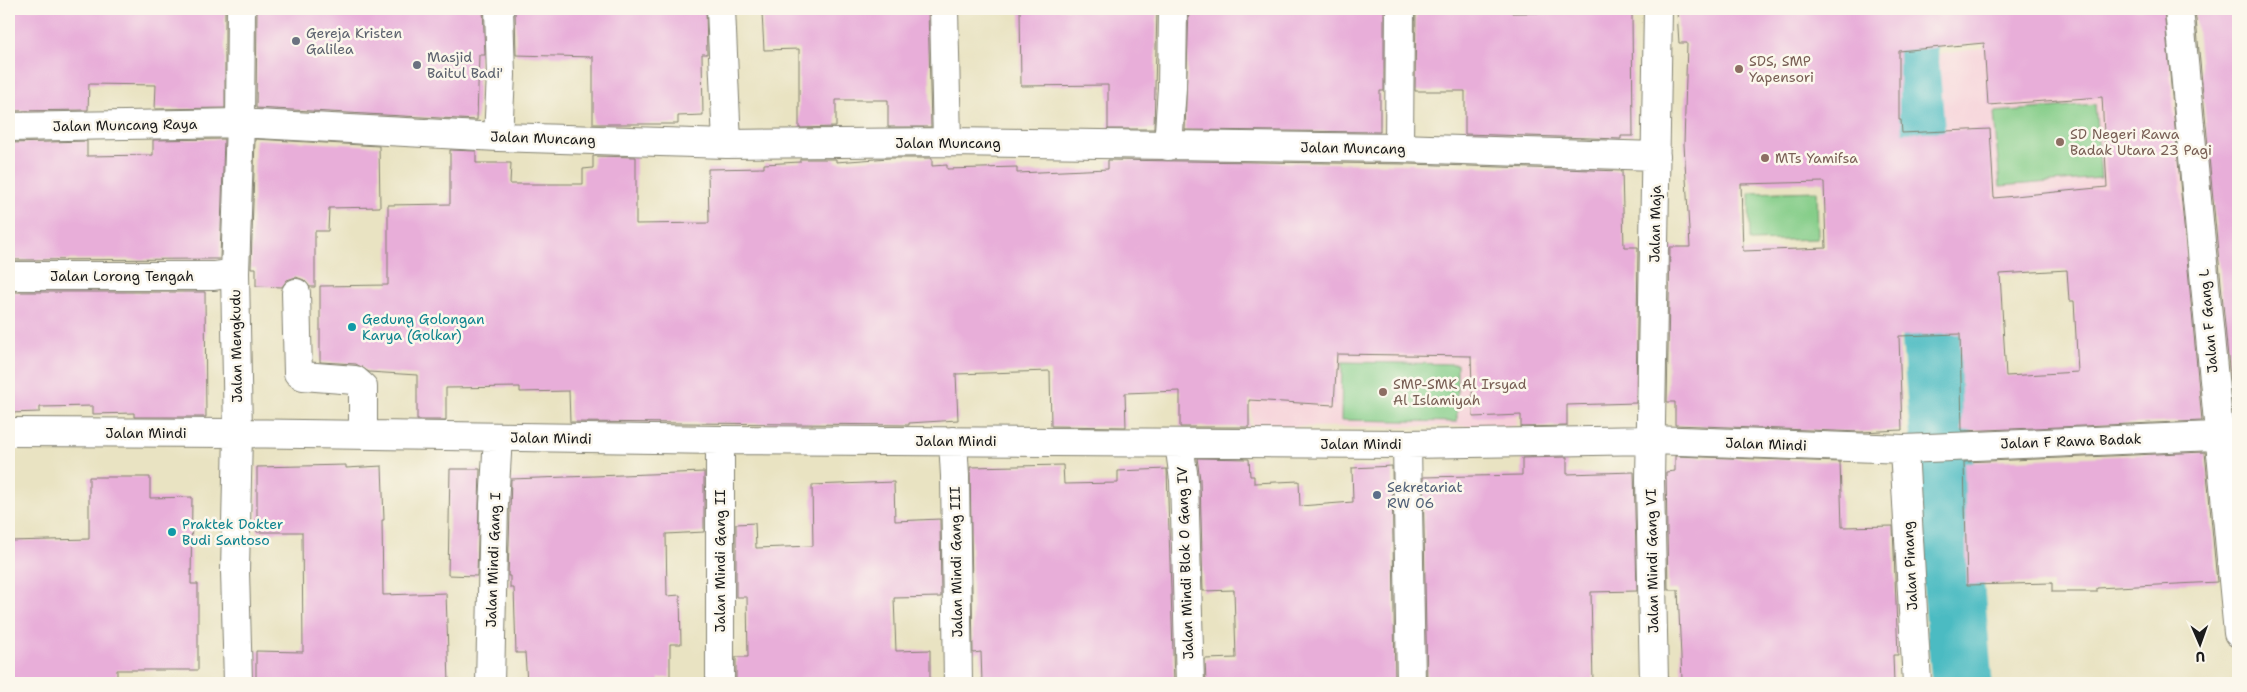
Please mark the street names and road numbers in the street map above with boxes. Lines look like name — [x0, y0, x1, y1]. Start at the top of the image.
street label: Jalan Muncang Raya — [52, 115, 198, 135]
street label: Jalan Muncang — [490, 127, 596, 149]
street label: Jalan Muncang — [895, 134, 1001, 152]
street label: Jalan Muncang — [1300, 138, 1406, 158]
street label: Jalan Maja — [1645, 185, 1665, 263]
street label: Jalan Lorong Tengah — [50, 267, 194, 285]
street label: Jalan F Gang L — [2194, 268, 2222, 374]
street label: Jalan Mengkudu — [226, 289, 246, 403]
street label: Jalan Mindi — [105, 424, 187, 442]
street label: Jalan Mindi — [510, 428, 592, 448]
street label: Jalan F Rawa Badak — [2000, 430, 2142, 452]
street label: Jalan Mindi — [915, 432, 997, 450]
street label: Jalan Mindi — [1725, 434, 1807, 454]
street label: Jalan Mindi — [1320, 435, 1402, 453]
street label: Jalan Mindi Blok 0 Gang IV — [1173, 466, 1197, 660]
street label: Jalan Mindi Gang III — [946, 486, 966, 638]
street label: Jalan Mindi Gang VI — [1642, 488, 1662, 633]
street label: Jalan Mindi Gang II — [711, 489, 729, 633]
street label: Jalan Mindi Gang I — [482, 492, 504, 628]
street label: Jalan Pinang — [1899, 521, 1921, 611]

